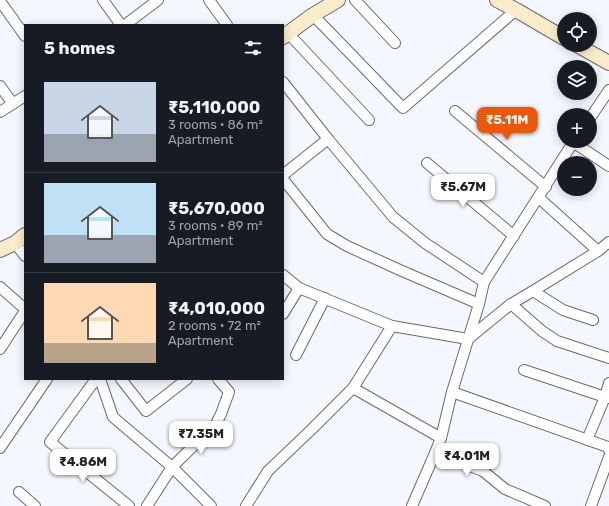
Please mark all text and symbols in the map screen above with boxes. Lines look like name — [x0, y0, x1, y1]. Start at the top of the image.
map controls — [557, 12, 597, 196]
button: locate — [557, 12, 597, 52]
icon: filters — [242, 37, 264, 59]
text: 5 homes — [44, 38, 115, 58]
button: layers — [557, 60, 597, 100]
text: ₹5,110,000 — [168, 97, 260, 117]
icon: home — [76, 98, 124, 146]
pin: ₹5.11M — [474, 107, 540, 141]
button: + — [557, 108, 597, 148]
text: ₹5.11M — [486, 112, 528, 127]
text: 3 rooms · 86 m² — [168, 117, 263, 132]
text: Apartment — [168, 132, 233, 147]
button: − — [557, 156, 597, 196]
pin: ₹5.67M — [430, 174, 496, 208]
text: ₹5.67M — [440, 179, 486, 194]
text: ₹5,670,000 — [168, 198, 265, 218]
icon: home — [76, 199, 124, 247]
text: 3 rooms · 89 m² — [168, 218, 263, 233]
text: Apartment — [168, 233, 233, 248]
text: ₹4,010,000 — [168, 298, 265, 318]
icon: home — [76, 299, 124, 347]
text: 2 rooms · 72 m² — [168, 318, 261, 333]
text: Apartment — [168, 333, 233, 348]
pin: ₹7.35M — [168, 421, 234, 455]
text: ₹7.35M — [178, 426, 224, 441]
pin: ₹4.01M — [434, 443, 500, 477]
text: ₹4.01M — [444, 448, 490, 463]
pin: ₹4.86M — [50, 449, 116, 483]
text: ₹4.86M — [59, 454, 107, 469]

